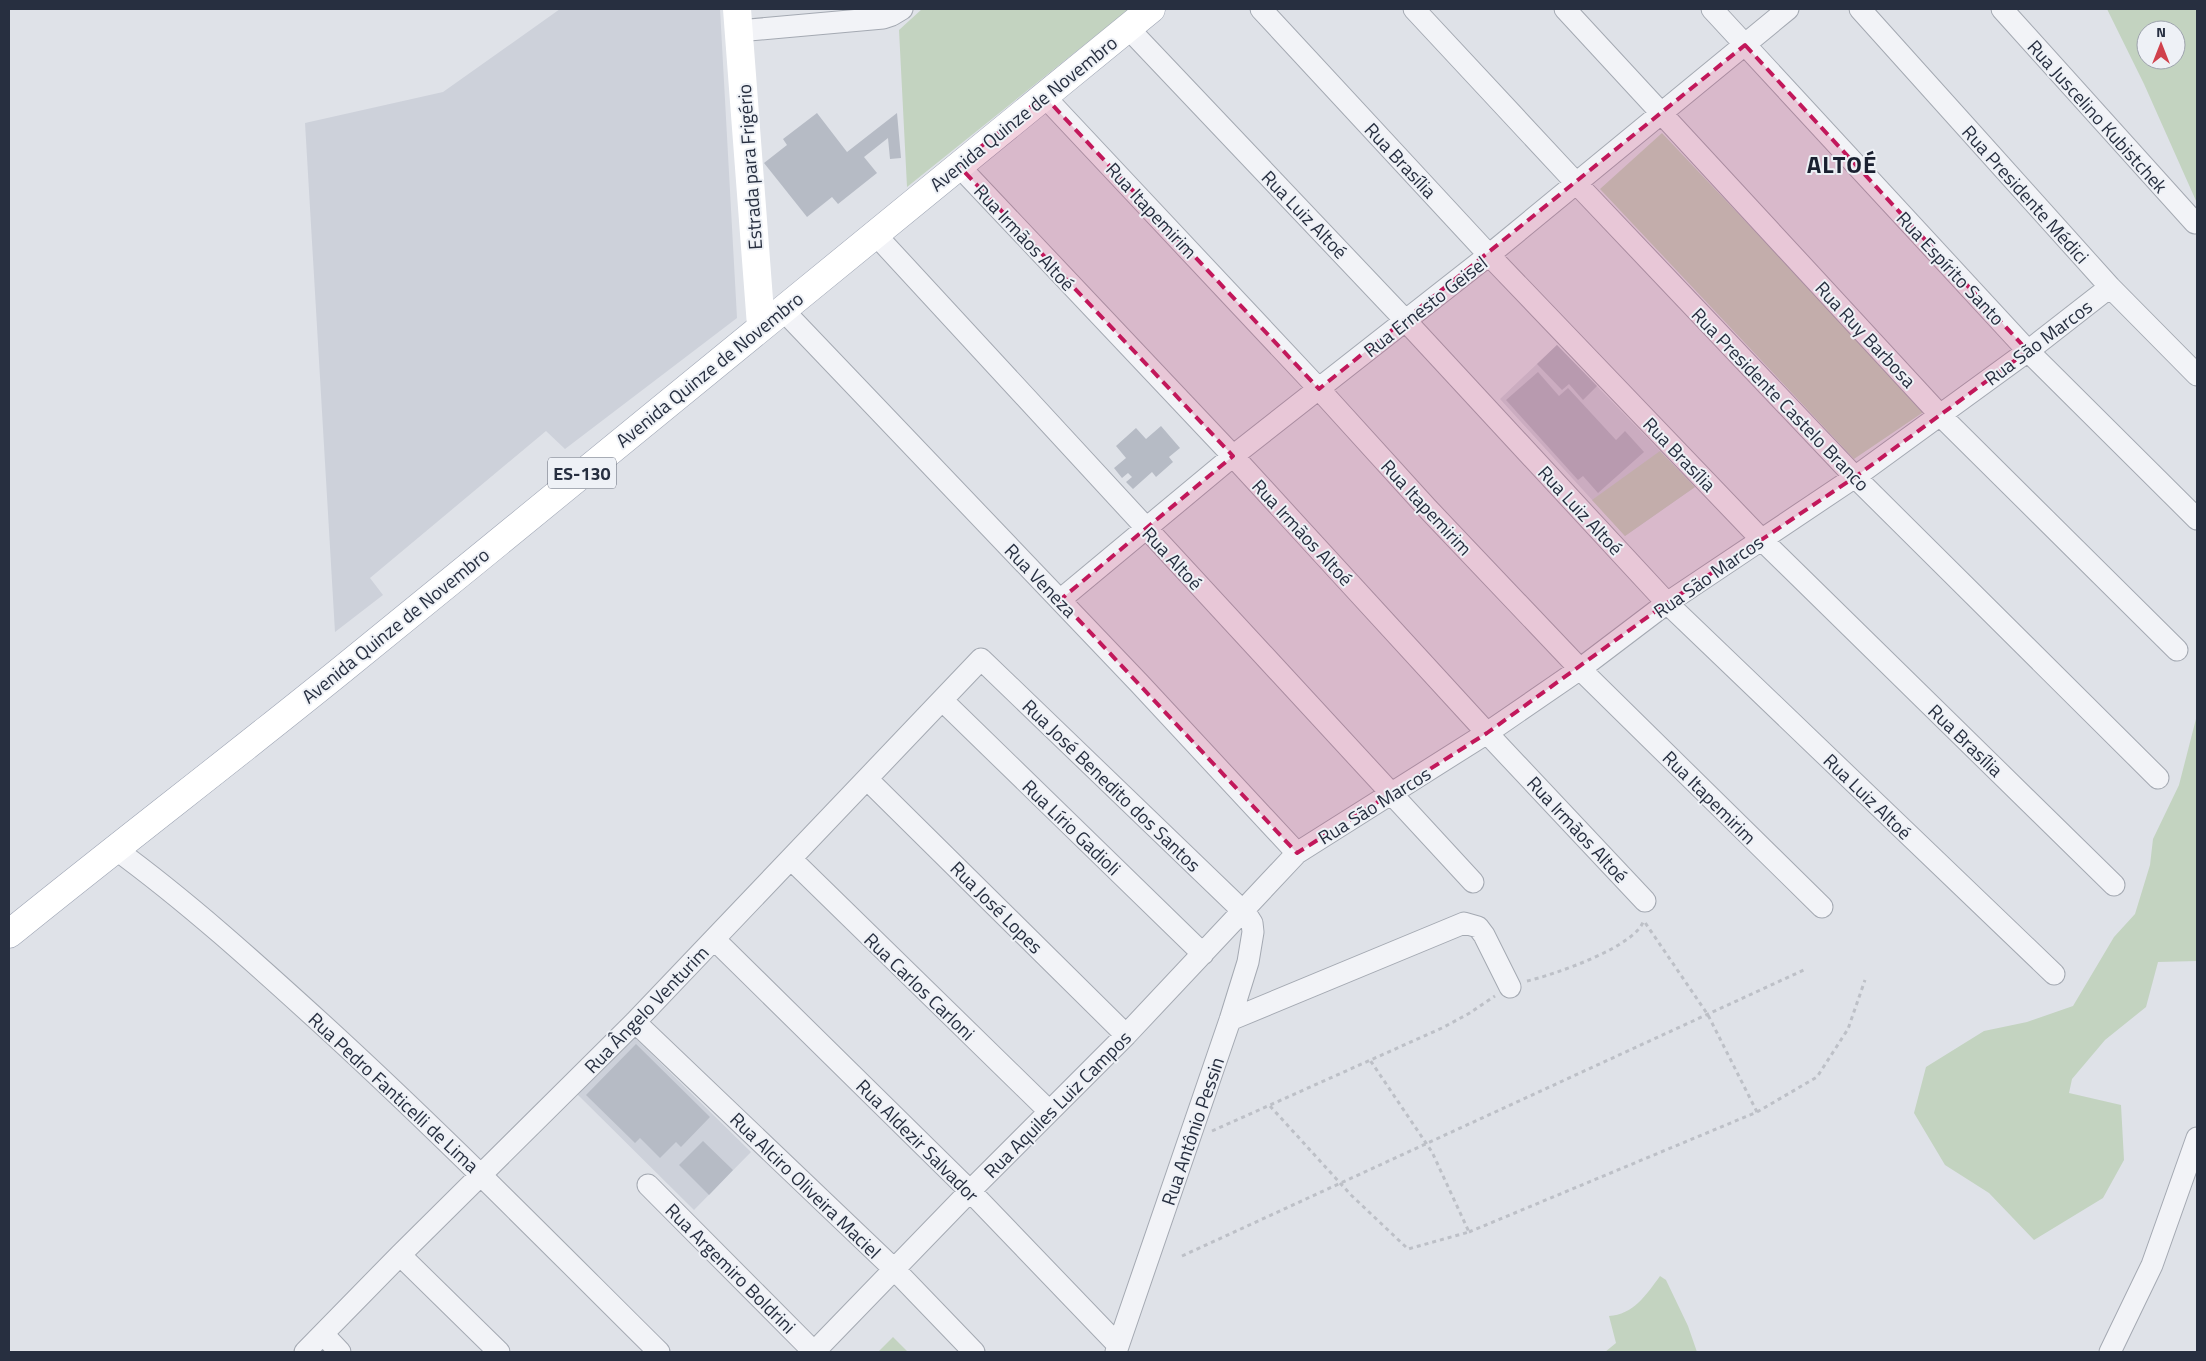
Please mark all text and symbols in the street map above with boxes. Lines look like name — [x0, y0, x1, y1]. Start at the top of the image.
north arrow — [2136, 20, 2186, 70]
text: N — [2156, 21, 2166, 42]
street label: Avenida Quinze de Novembro — [923, 28, 1123, 198]
street label: Rua Juscelino Kubistchek — [2021, 33, 2175, 199]
street label: Estrada para Frigério — [729, 83, 769, 251]
street label: Rua Brasília — [1358, 116, 1444, 205]
street label: Rua Presidente Médici — [1956, 118, 2096, 270]
district label: ALTOÉ — [1807, 146, 1877, 182]
street label: Rua Itapemirim — [1100, 155, 1204, 265]
street label: Rua Luiz Altoé — [1255, 163, 1355, 265]
street label: Rua Irmãos Altoé — [968, 177, 1082, 297]
street label: Rua Espírito Santo — [1890, 204, 2012, 332]
street label: Rua Ernesto Geisel — [1357, 248, 1493, 364]
street label: Rua Ruy Barbosa — [1809, 274, 1924, 394]
street label: Avenida Quinze de Novembro — [609, 284, 809, 454]
street label: Rua São Marcos — [1978, 292, 2098, 392]
street label: Rua Presidente Castelo Branco — [1685, 301, 1877, 497]
street label: Rua Brasília — [1637, 410, 1724, 498]
street label: Rua Itapemirim — [1375, 452, 1479, 562]
road number: ES-130 — [548, 458, 616, 488]
street label: Rua Luiz Altoé — [1532, 459, 1630, 561]
street label: Rua Irmãos Altoé — [1246, 472, 1360, 592]
street label: Rua Altoé — [1136, 520, 1210, 596]
street label: Rua São Marcos — [1647, 527, 1769, 625]
street label: Rua Veneza — [998, 536, 1084, 624]
street label: Avenida Quinze de Novembro — [295, 540, 495, 710]
street label: Rua José Benedito dos Santos — [1016, 692, 1208, 878]
street label: Rua Brasília — [1922, 697, 2010, 784]
street label: Rua Itapemirim — [1656, 743, 1764, 851]
street label: Rua Luiz Altoé — [1817, 746, 1919, 846]
street label: Rua São Marcos — [1312, 759, 1436, 851]
street label: Rua Irmãos Altoé — [1521, 769, 1635, 889]
street label: Rua Lírio Gadioli — [1016, 772, 1128, 882]
street label: Rua José Lopes — [944, 854, 1050, 960]
street label: Rua Carlos Carloni — [858, 925, 982, 1047]
street label: Rua Ângelo Venturim — [577, 938, 715, 1080]
street label: Rua Pedro Fanticelli de Lima — [302, 1005, 486, 1179]
street label: Rua Aquiles Luiz Campos — [977, 1023, 1138, 1184]
street label: Rua Antônio Pessin — [1153, 1053, 1231, 1209]
street label: Rua Aldezir Salvador — [850, 1072, 986, 1208]
street label: Rua Alciro Oliveira Maciel — [724, 1105, 888, 1265]
street label: Rua Argemiro Boldrini — [659, 1196, 803, 1340]

